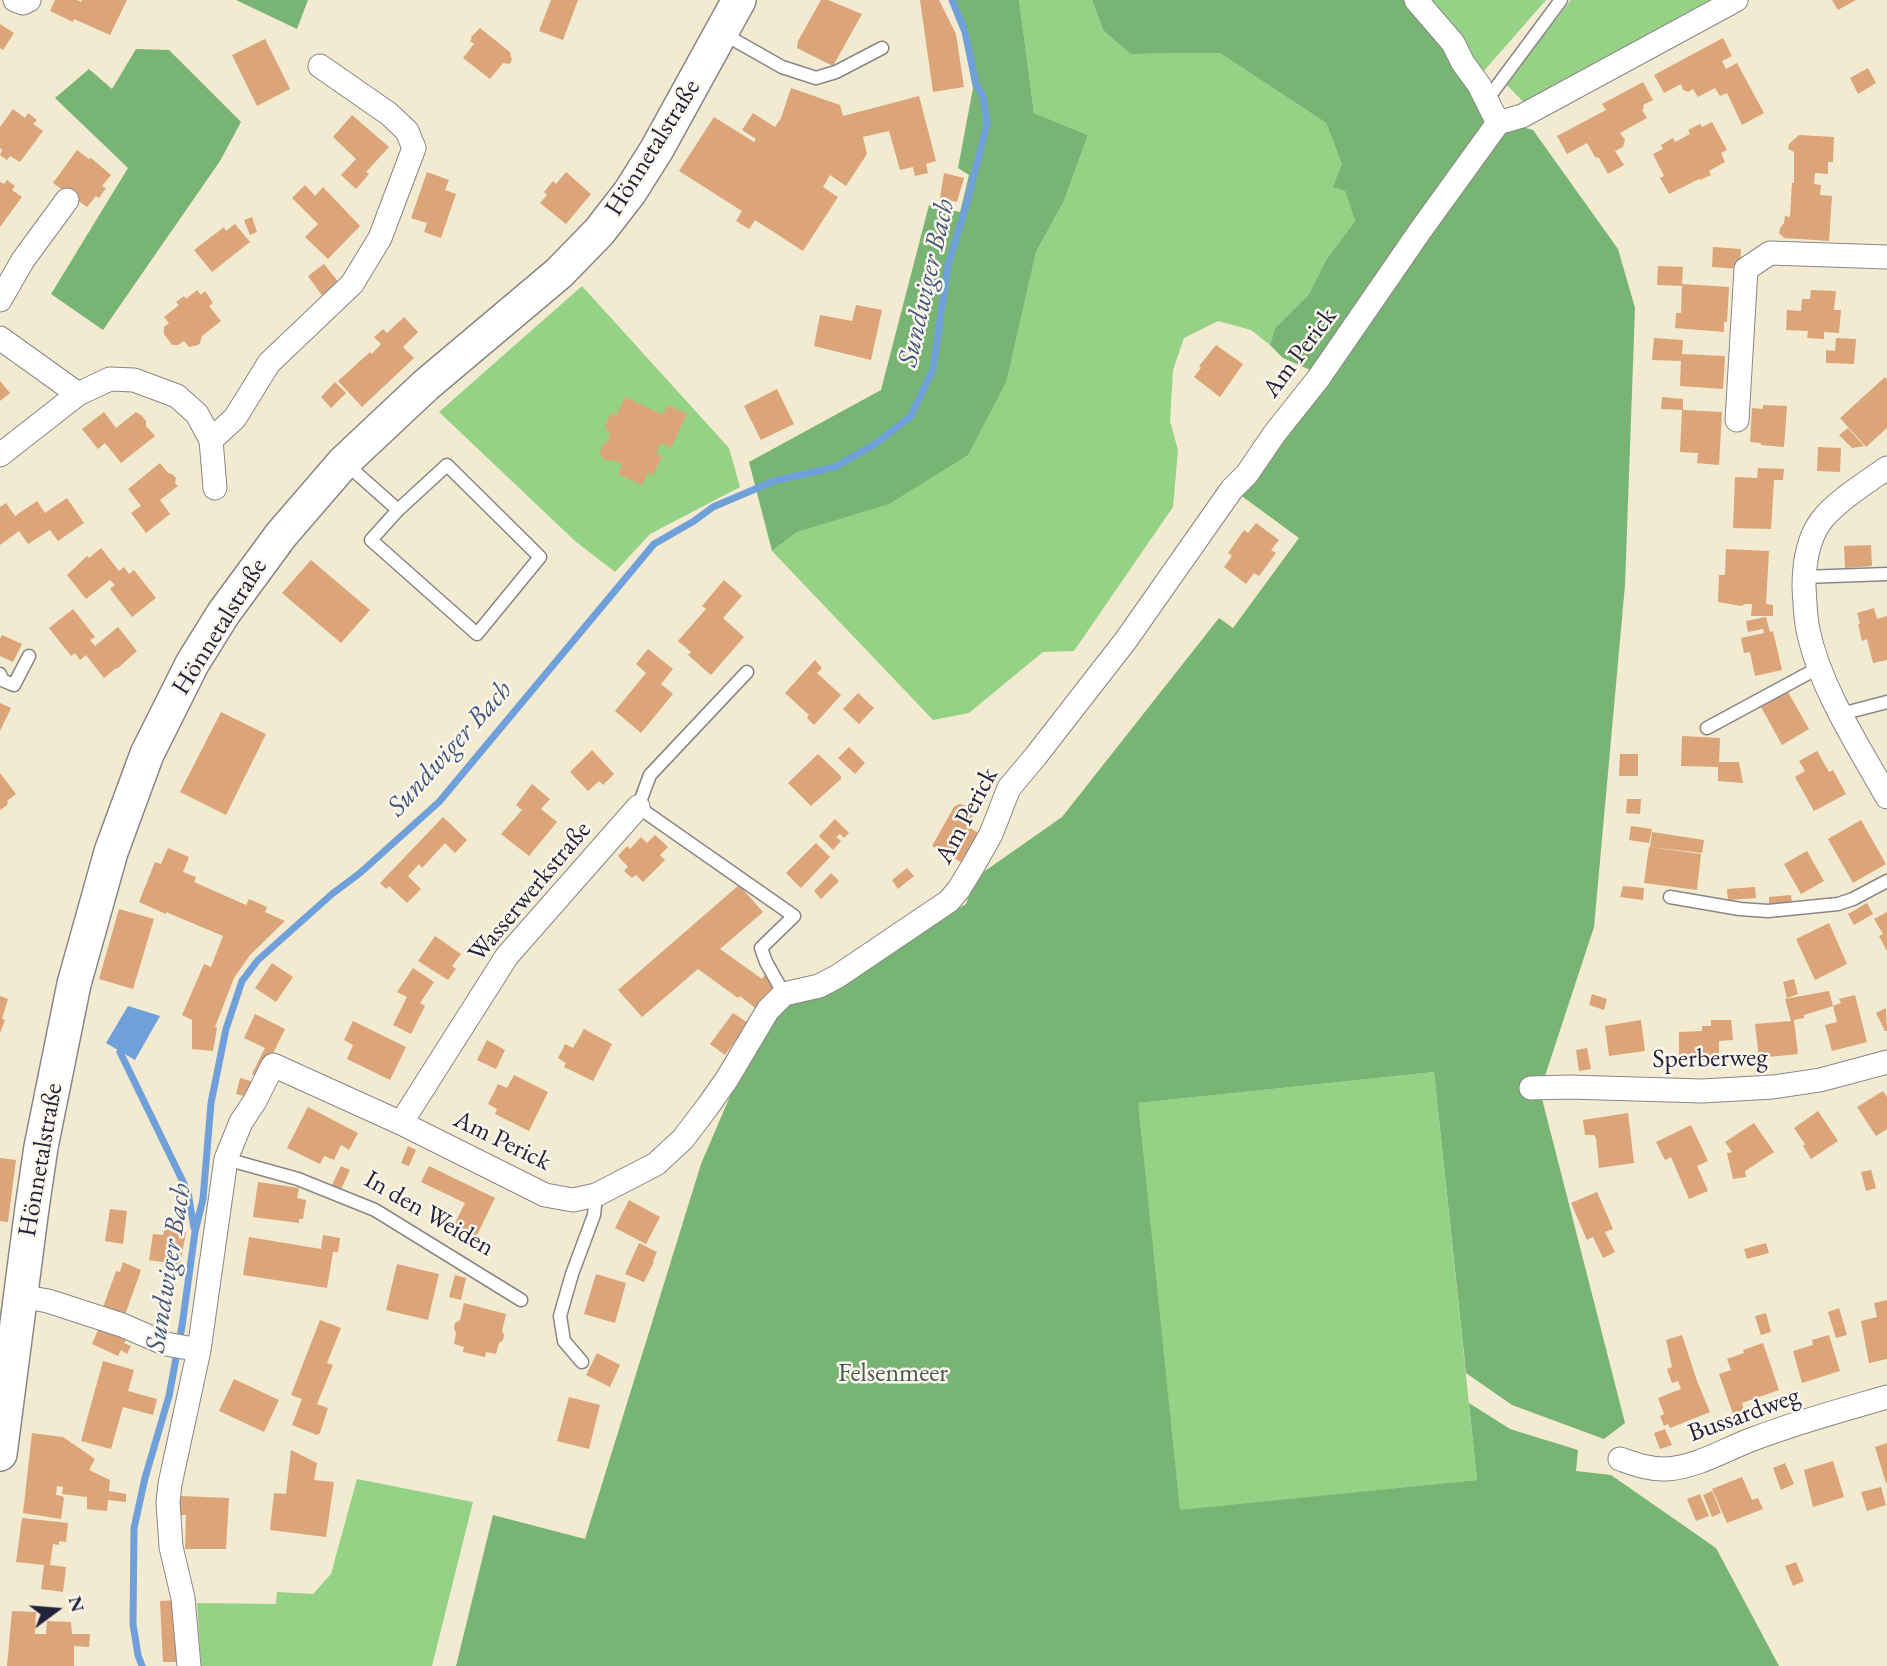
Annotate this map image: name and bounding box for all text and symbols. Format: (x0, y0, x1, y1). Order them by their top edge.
street label: Hönnetalstraße (599, 74, 707, 222)
water label: Sundwiger Bach (891, 196, 963, 370)
street label: Am Perick (1256, 302, 1344, 404)
street label: Hönnetalstraße (166, 553, 274, 701)
water label: Sundwiger Bach (380, 674, 520, 824)
street label: Am Perick (929, 763, 1005, 869)
street label: Wasserwerkstraße (462, 815, 598, 969)
street label: Sperberweg (1652, 1042, 1768, 1076)
street label: Hönnetalstraße (12, 1081, 70, 1239)
street label: Am Perick (448, 1104, 556, 1178)
street label: In den Weiden (359, 1164, 499, 1264)
water label: Sundwiger Bach (139, 1181, 199, 1355)
park label: Felsenmeer (838, 1358, 948, 1390)
street label: Bussardweg (1684, 1380, 1804, 1450)
north arrow (21, 1575, 91, 1645)
text: N (63, 1593, 91, 1615)

